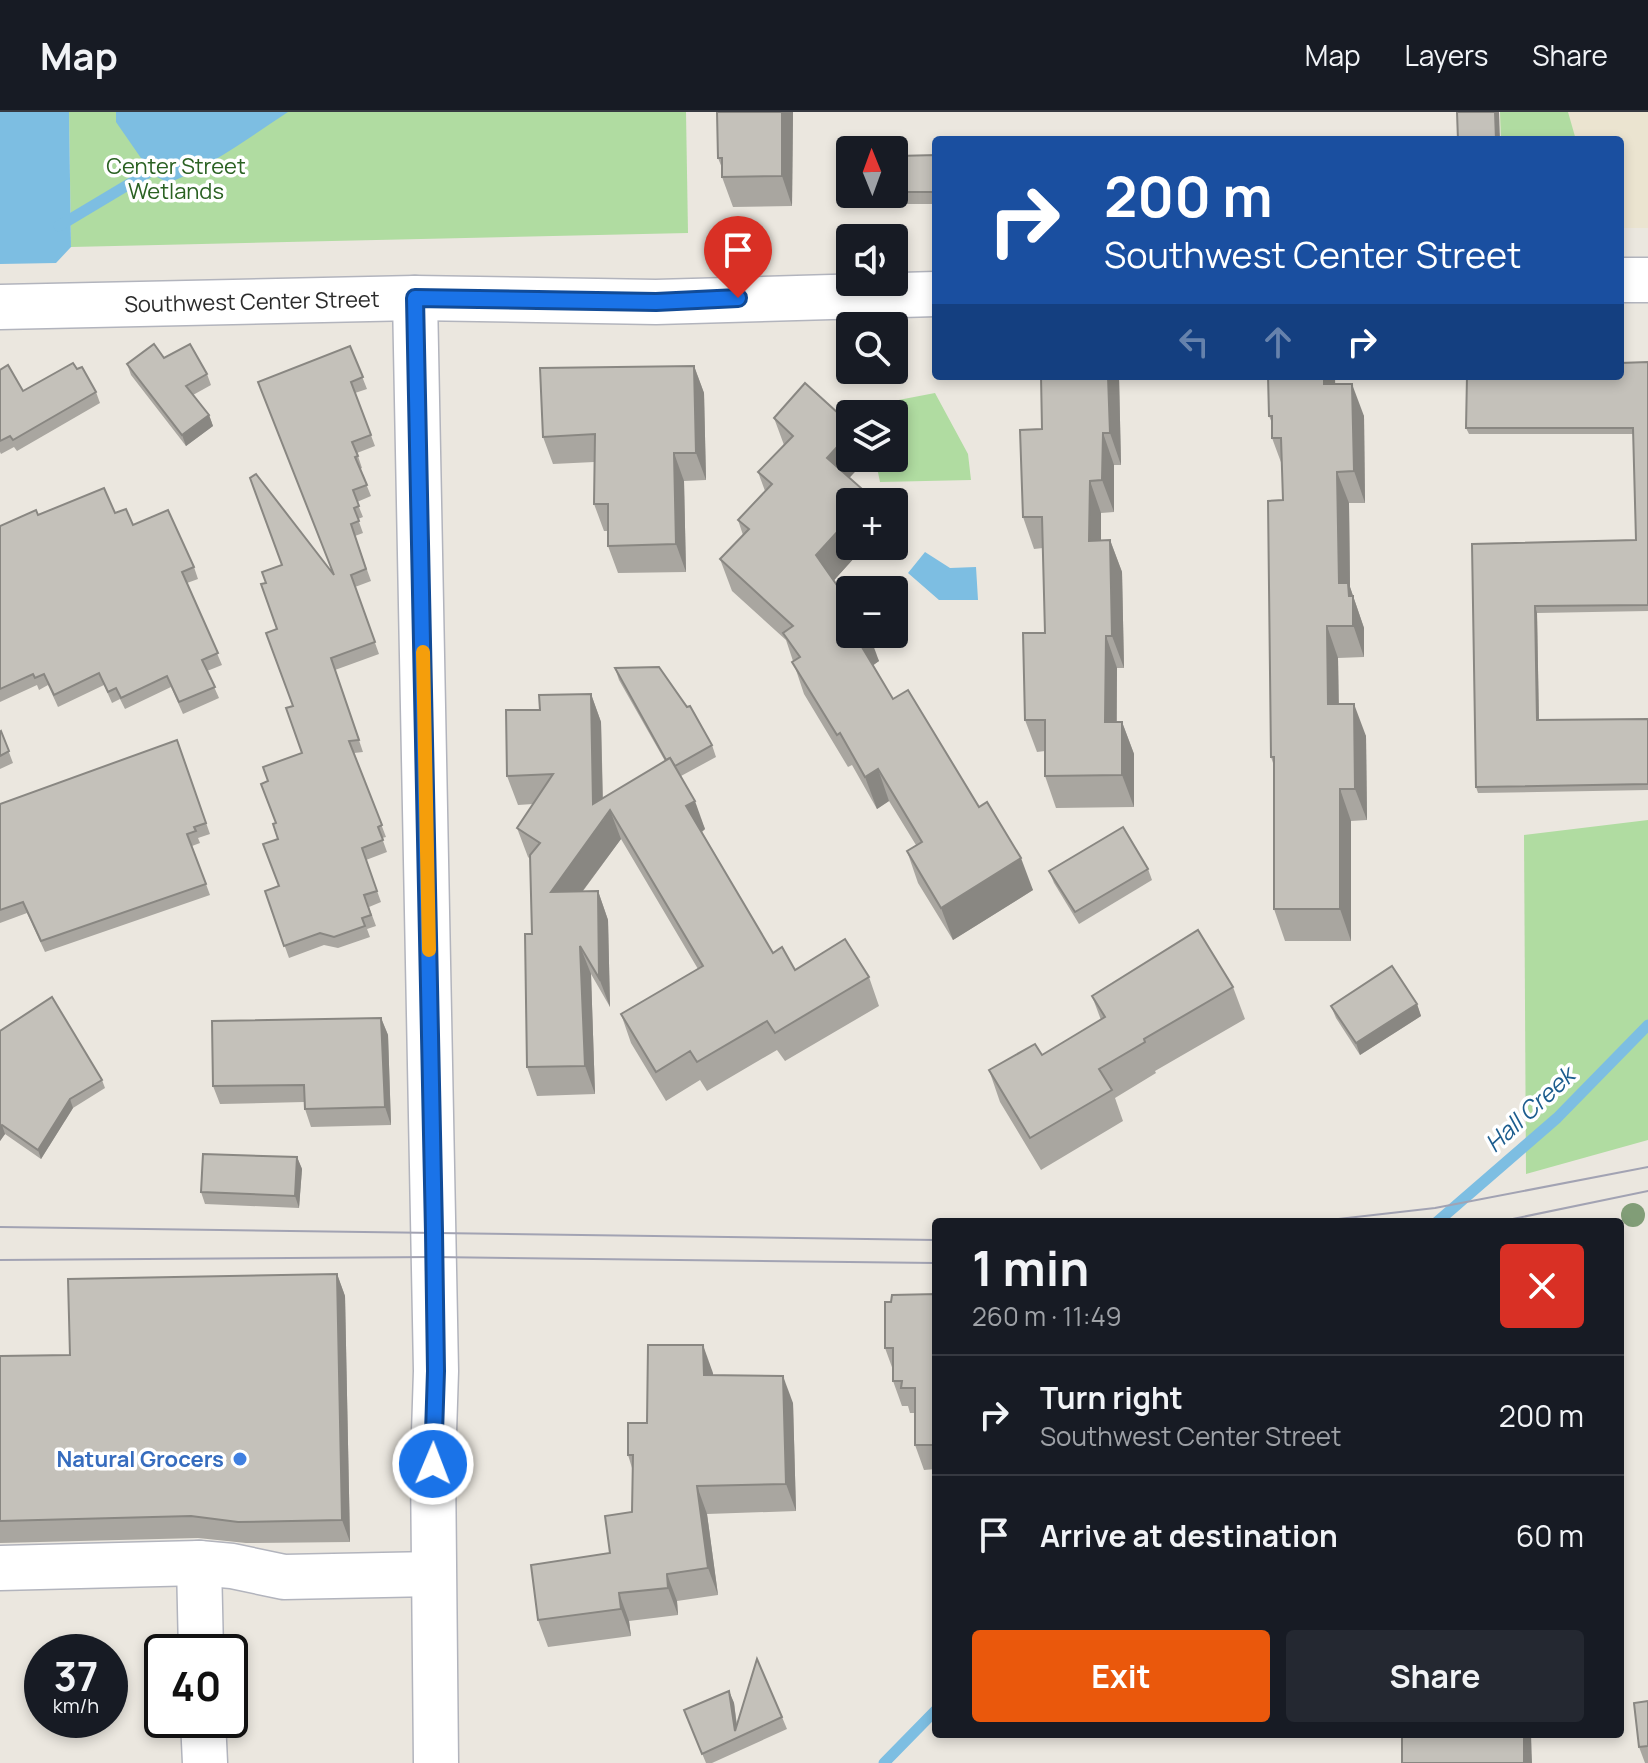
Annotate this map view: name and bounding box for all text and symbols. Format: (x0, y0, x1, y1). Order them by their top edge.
text: Map (40, 29, 118, 81)
text: Map (1305, 36, 1361, 74)
text: Layers (1405, 36, 1488, 74)
text: Share (1532, 36, 1608, 74)
north arrow (836, 136, 908, 208)
map controls (836, 136, 908, 648)
park label: Center Street Wetlands (106, 151, 246, 206)
text: 200 m (1104, 157, 1273, 234)
icon: right (972, 168, 1076, 272)
pin (704, 216, 772, 298)
button: sound (836, 224, 908, 296)
icon: arrive (716, 228, 760, 272)
text: Southwest Center Street (1104, 230, 1521, 279)
street label: Southwest Center Street (124, 284, 380, 319)
button: search (836, 312, 908, 384)
icon: left (1172, 320, 1216, 364)
icon: ahead (1256, 320, 1300, 364)
icon: right (1340, 320, 1384, 364)
button: layers (836, 400, 908, 472)
button: + (836, 488, 908, 560)
button: − (836, 576, 908, 648)
water label: Hall Creek (1477, 1057, 1583, 1159)
text: 1 min (972, 1235, 1089, 1300)
button: close (1500, 1244, 1584, 1328)
text: 260 m · 11:49 (972, 1298, 1122, 1334)
text: Turn right (1040, 1377, 1183, 1418)
icon: right (972, 1393, 1016, 1437)
text: 200 m (1499, 1395, 1584, 1436)
text: Southwest Center Street (1040, 1418, 1341, 1454)
position arrow (391, 1422, 475, 1506)
place label: Natural Grocers (56, 1444, 224, 1474)
marker: Natural Grocers (231, 1450, 249, 1468)
icon: arrive (972, 1513, 1016, 1557)
text: Arrive at destination (1040, 1515, 1338, 1556)
text: 60 m (1516, 1515, 1584, 1556)
button: Exit (972, 1630, 1270, 1722)
button: Share (1286, 1630, 1584, 1722)
speed limit sign: 40 (144, 1634, 248, 1738)
text: 37 (54, 1648, 98, 1703)
text: km/h (53, 1692, 99, 1719)

